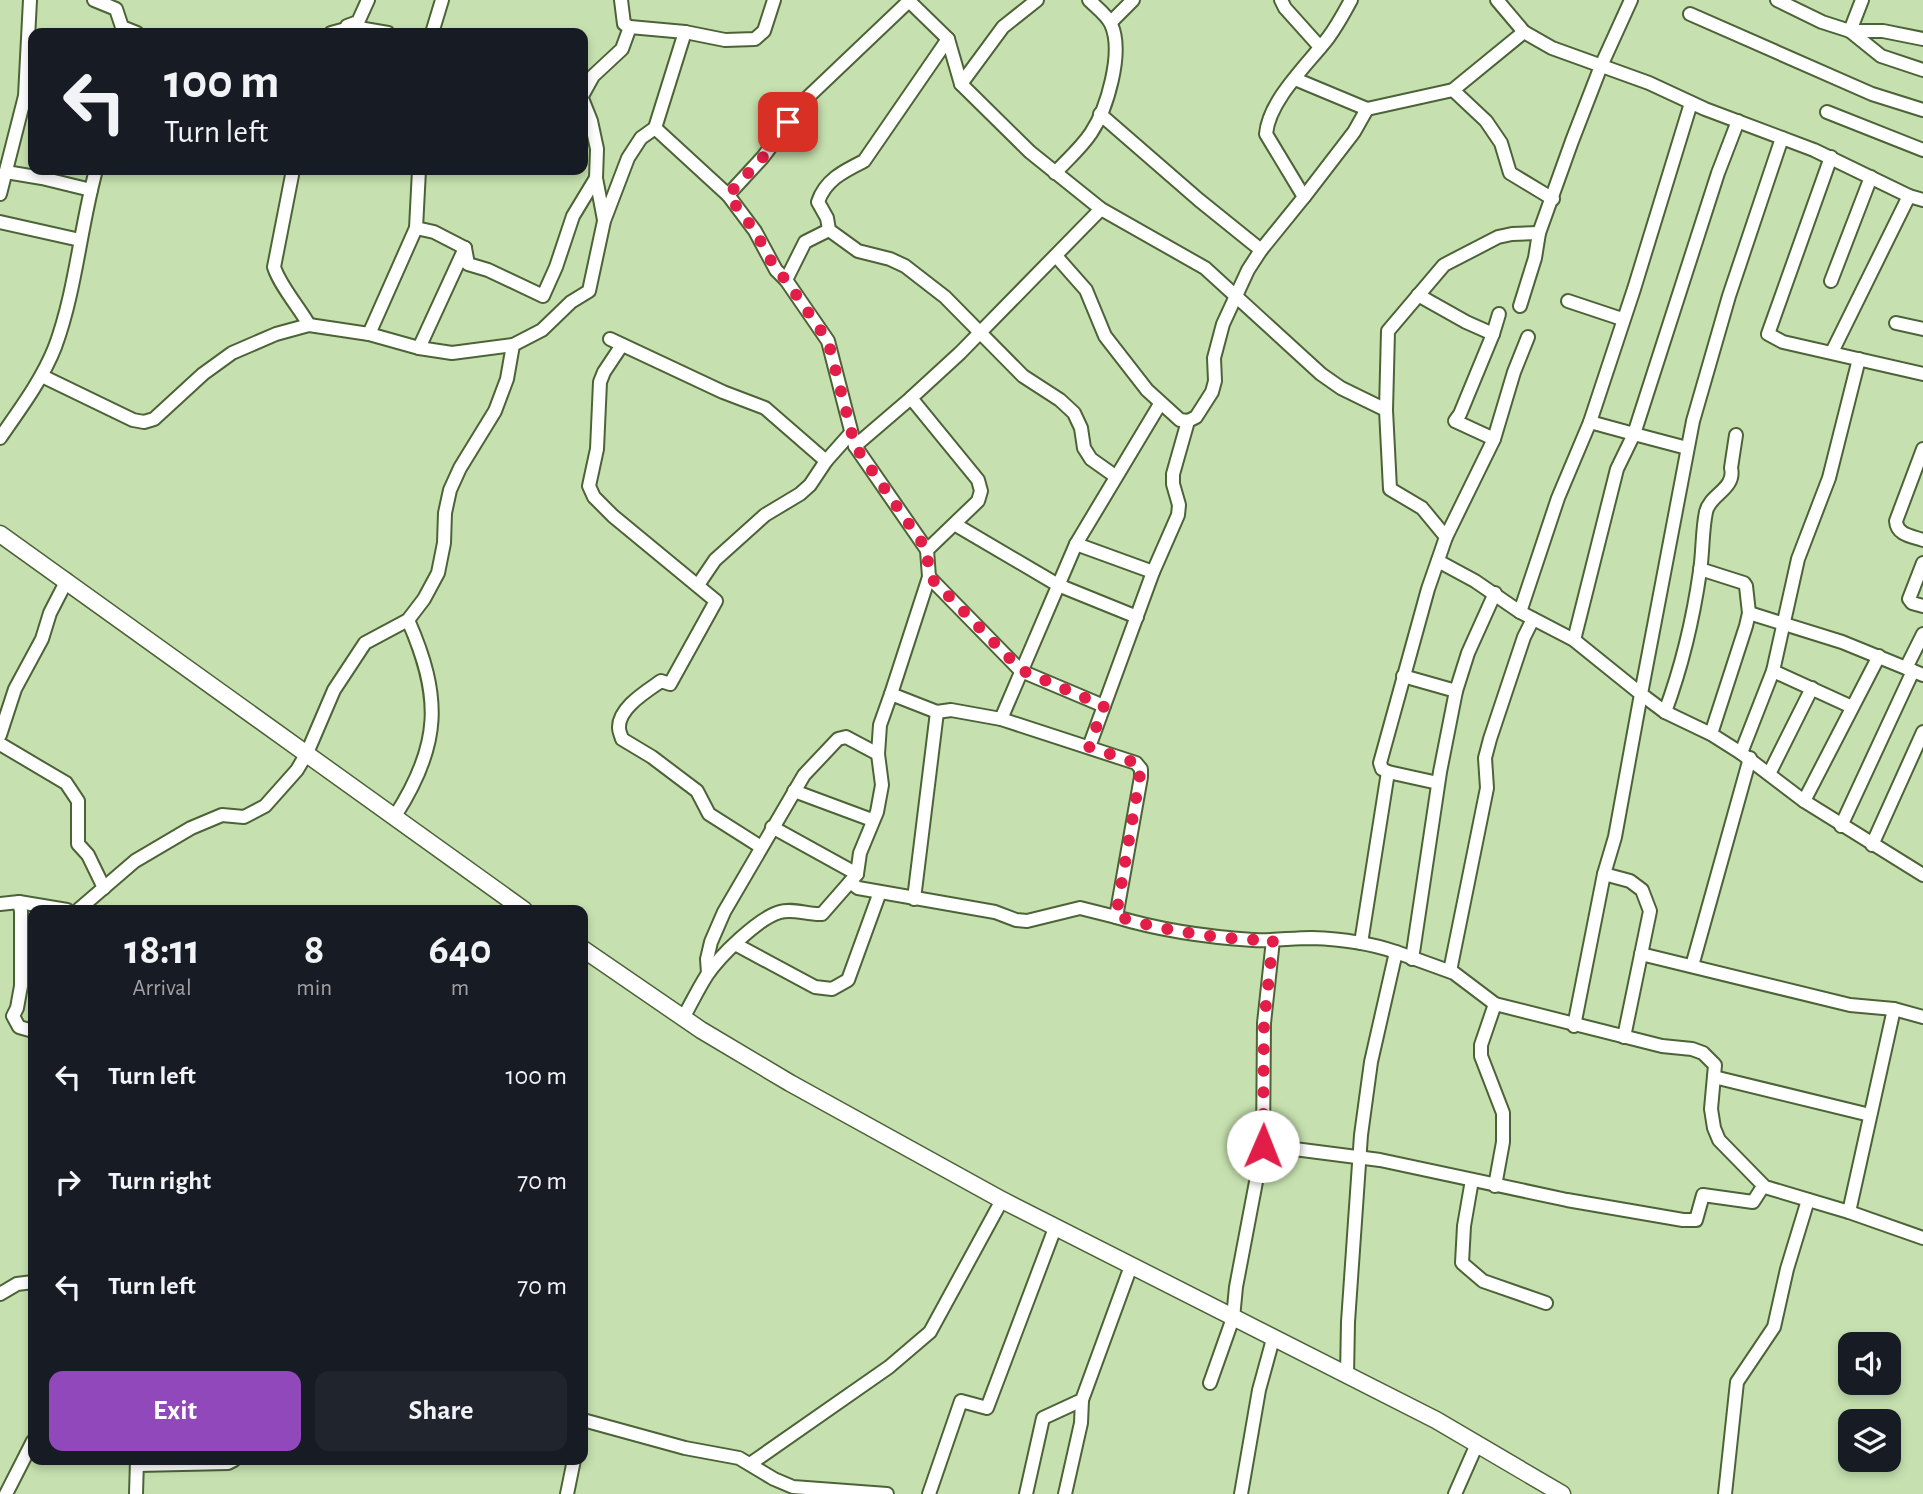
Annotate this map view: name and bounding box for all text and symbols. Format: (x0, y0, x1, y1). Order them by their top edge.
icon: left (49, 56, 140, 147)
text: 100 m (164, 58, 280, 107)
pin (758, 92, 818, 152)
icon: arrive (769, 103, 807, 141)
text: Turn left (164, 116, 268, 148)
text: 18:11 (124, 929, 200, 971)
text: 8 (304, 929, 325, 971)
text: 640 (428, 929, 492, 971)
text: Arrival (133, 977, 192, 1000)
text: min (296, 977, 332, 1000)
text: m (451, 977, 469, 1000)
icon: left (49, 1058, 87, 1096)
text: Turn left (108, 1063, 196, 1089)
text: 100 m (506, 1063, 567, 1089)
position arrow (1226, 1109, 1300, 1183)
icon: right (49, 1163, 87, 1201)
text: Turn right (108, 1168, 211, 1194)
text: 70 m (517, 1168, 567, 1194)
icon: left (49, 1268, 87, 1306)
text: Turn left (108, 1273, 196, 1299)
text: 70 m (517, 1273, 567, 1299)
map controls (1838, 1332, 1901, 1472)
button: sound (1838, 1332, 1901, 1395)
button: Exit (49, 1371, 301, 1451)
button: Share (315, 1371, 567, 1451)
button: layers (1838, 1409, 1901, 1472)

